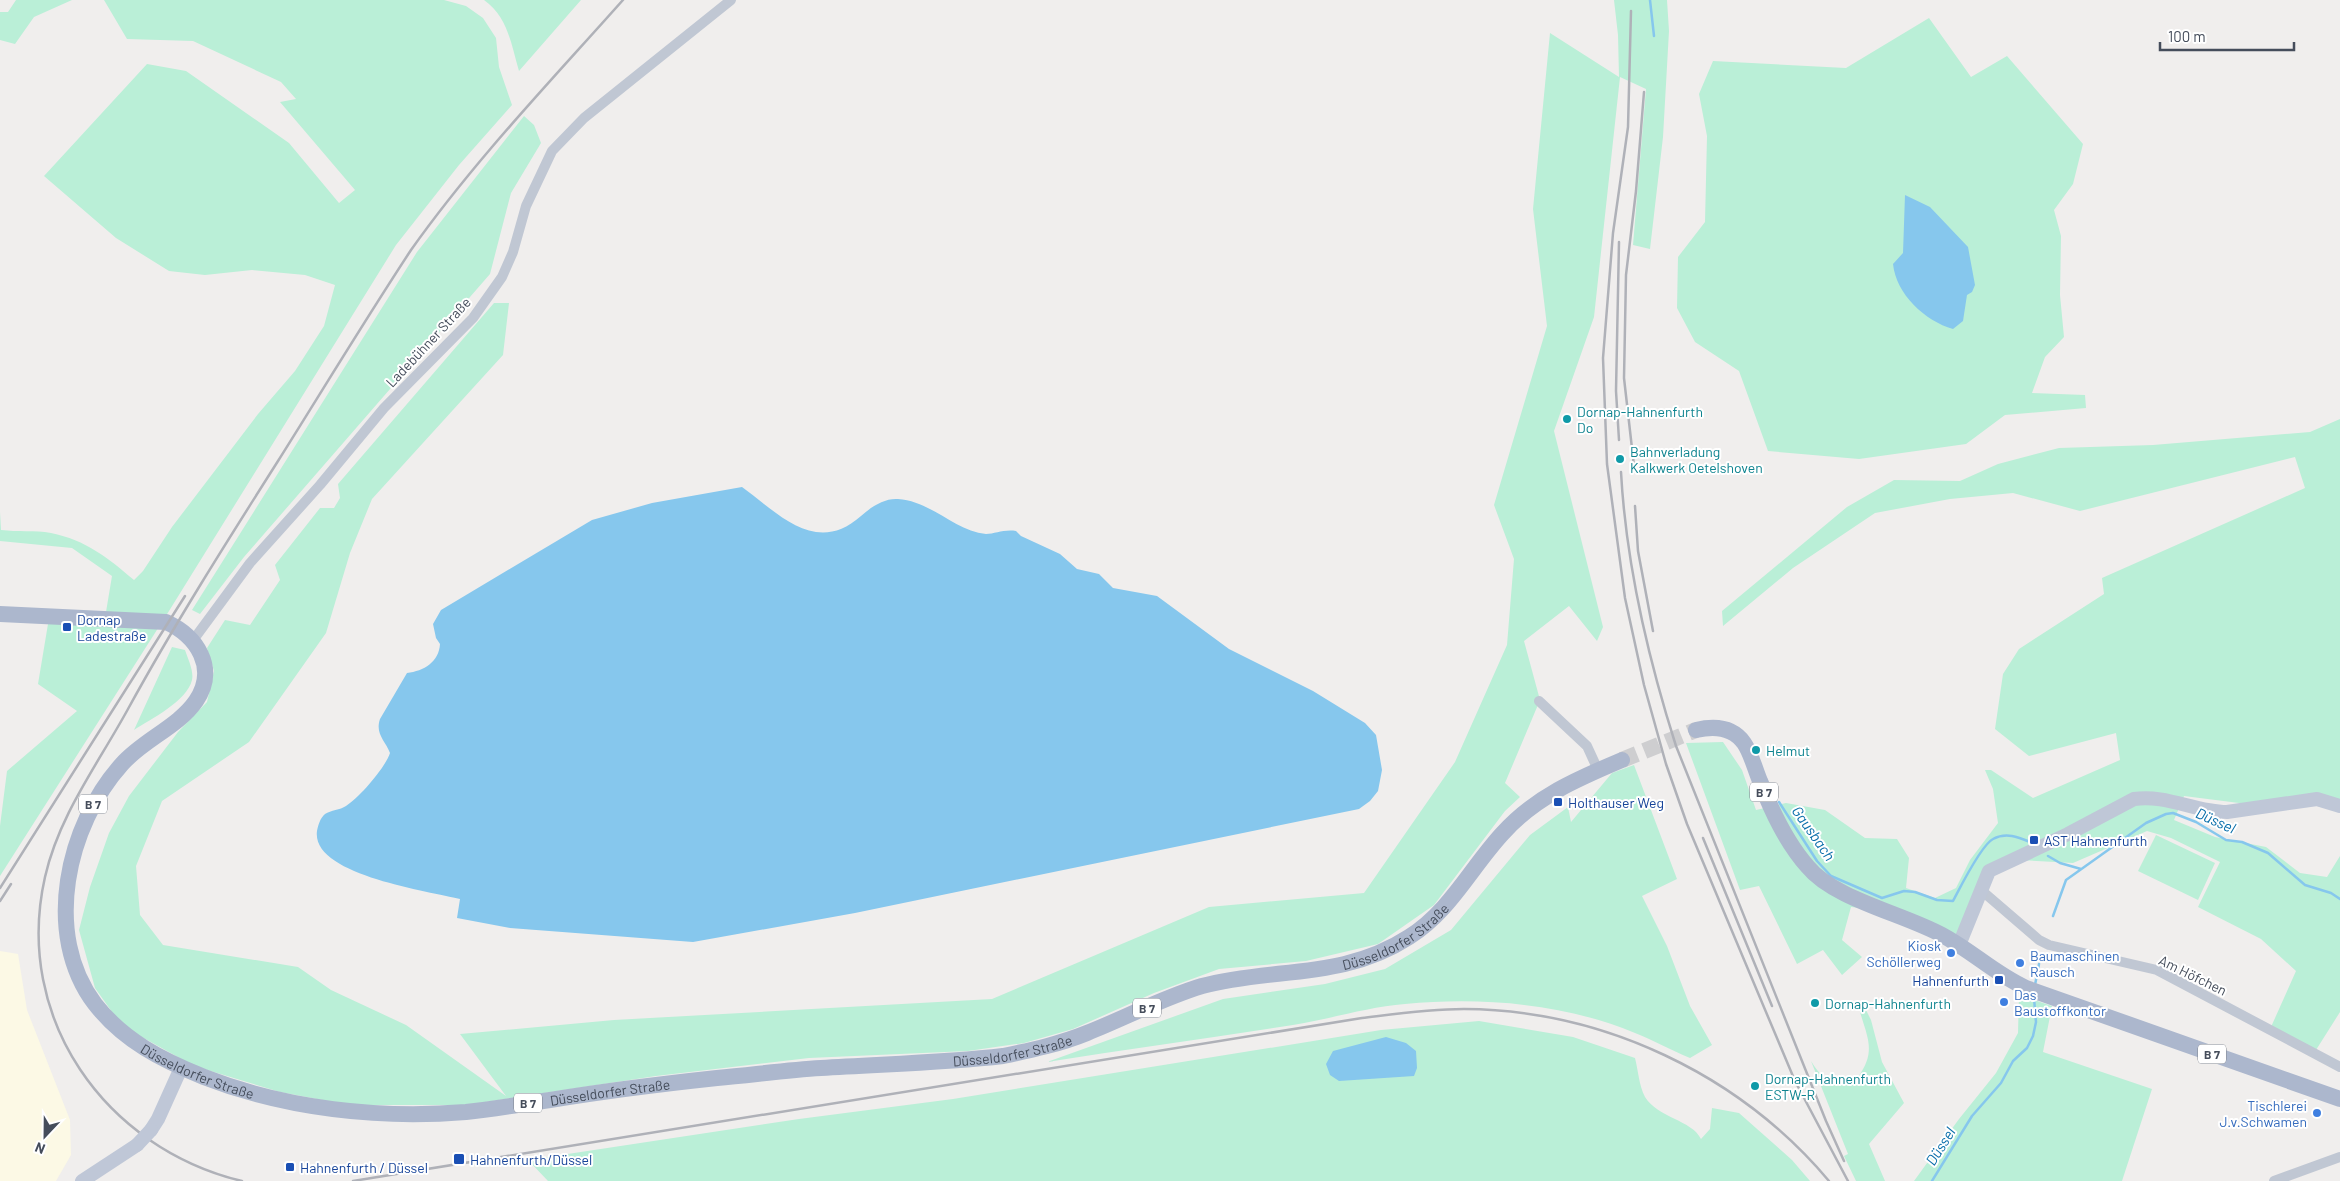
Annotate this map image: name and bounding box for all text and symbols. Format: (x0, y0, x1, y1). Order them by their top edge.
scale bar (2160, 20, 2294, 52)
text: 100 m (2168, 27, 2206, 45)
street label: Ladebühner Straße (382, 294, 474, 390)
place label: Dornap-Hahnenfurth Do (1577, 403, 1703, 436)
marker: Dornap-Hahnenfurth Do (1561, 413, 1573, 425)
place label: Bahnverladung Kalkwerk Oetelshoven (1630, 443, 1763, 476)
marker: Bahnverladung Kalkwerk Oetelshoven (1614, 453, 1626, 465)
place label: Dornap Ladestraße (77, 611, 146, 644)
marker: Dornap Ladestraße (61, 621, 73, 633)
place label: Helmut (1766, 742, 1810, 759)
marker: Helmut (1750, 744, 1762, 756)
road number: B 7 (1750, 782, 1778, 802)
road number: B 7 (79, 794, 107, 814)
place label: Holthauser Weg (1568, 794, 1664, 811)
marker: Holthauser Weg (1552, 796, 1564, 808)
water label: Gausbach (1789, 802, 1839, 864)
water label: Düssel (2193, 803, 2239, 837)
place label: AST Hahnenfurth (2044, 832, 2147, 849)
marker: AST Hahnenfurth (2028, 834, 2040, 846)
street label: Düsseldorfer Straße (1340, 899, 1452, 973)
place label: Kiosk Schöllerweg (1866, 937, 1941, 970)
marker: Kiosk Schöllerweg (1945, 947, 1957, 959)
place label: Baumaschinen Rausch (2030, 947, 2120, 980)
street label: Am Höfchen (2156, 951, 2230, 999)
marker: Baumaschinen Rausch (2014, 957, 2026, 969)
place label: Hahnenfurth (1912, 972, 1989, 989)
marker: Hahnenfurth (1993, 974, 2005, 986)
place label: Das Baustoffkontor (2014, 986, 2106, 1019)
place label: Dornap-Hahnenfurth (1825, 995, 1951, 1012)
marker: Das Baustoffkontor (1998, 996, 2010, 1008)
marker: Dornap-Hahnenfurth (1809, 997, 1821, 1009)
road number: B 7 (1133, 998, 1161, 1018)
street label: Düsseldorfer Straße (952, 1031, 1074, 1069)
street label: Düsseldorfer Straße (138, 1039, 256, 1102)
road number: B 7 (2198, 1044, 2226, 1064)
place label: Dornap-Hahnenfurth ESTW-R (1765, 1070, 1891, 1103)
street label: Düsseldorfer Straße (549, 1075, 671, 1108)
marker: Dornap-Hahnenfurth ESTW-R (1749, 1080, 1761, 1092)
road number: B 7 (514, 1094, 542, 1112)
place label: Tischlerei J.v.Schwamen (2219, 1097, 2307, 1130)
marker: Tischlerei J.v.Schwamen (2311, 1107, 2323, 1119)
north arrow (20, 1111, 70, 1161)
water label: Düssel (1921, 1123, 1959, 1168)
text: N (32, 1139, 47, 1158)
place label: Hahnenfurth/Düssel (470, 1151, 592, 1168)
marker: Hahnenfurth/Düssel (452, 1152, 466, 1166)
place label: Hahnenfurth / Düssel (300, 1159, 428, 1176)
marker: Hahnenfurth / Düssel (284, 1161, 296, 1173)

